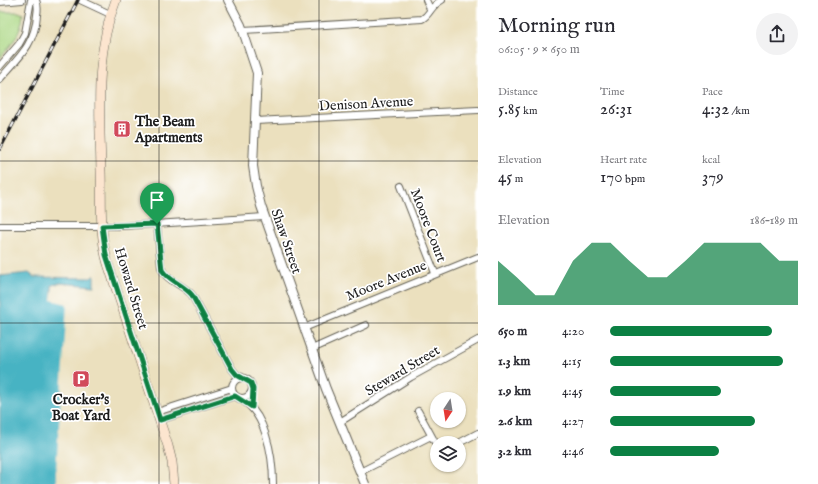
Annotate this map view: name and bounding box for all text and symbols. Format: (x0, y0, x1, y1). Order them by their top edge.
text: Morning run (498, 12, 616, 40)
button: share (756, 13, 798, 55)
text: 06:05 · 9 × 650 m (498, 41, 580, 58)
text: Distance (498, 85, 538, 99)
text: Time (600, 85, 624, 99)
text: Pace (702, 85, 723, 99)
street label: Denison Avenue (318, 93, 414, 115)
text: 5.85 (498, 99, 521, 120)
text: 26:31 (600, 99, 632, 120)
text: 4:32 (702, 99, 729, 120)
text: km (521, 104, 537, 118)
text: /km (729, 104, 750, 118)
place label: The Beam Apartments (134, 113, 202, 147)
building icon: The Beam Apartments (112, 119, 132, 139)
text: Elevation (498, 153, 542, 167)
text: Heart rate (600, 153, 647, 167)
text: kcal (702, 153, 720, 167)
text: 45 (498, 167, 512, 188)
text: 170 (600, 167, 623, 188)
text: 379 (702, 167, 724, 188)
text: m (512, 172, 523, 186)
text: bpm (623, 172, 645, 186)
pin (140, 183, 174, 224)
street label: Moore Court (406, 186, 450, 265)
icon: arrive (146, 189, 168, 211)
street label: Shaw Street (267, 206, 306, 276)
text: Elevation (498, 212, 550, 229)
text: 186–189 m (750, 212, 798, 229)
street label: Howard Street (110, 245, 152, 332)
street label: Moore Avenue (343, 256, 430, 305)
text: 650 m (498, 323, 527, 340)
text: 4:20 (562, 323, 584, 340)
street label: Steward Street (362, 341, 443, 400)
text: 1.3 km (498, 353, 530, 370)
text: 4:15 (562, 353, 581, 370)
parking icon: Crocker's Boat Yard (71, 369, 91, 389)
text: 1.9 km (498, 383, 531, 400)
text: 4:45 (562, 383, 583, 400)
place label: Crocker's Boat Yard (52, 391, 111, 425)
north arrow (430, 392, 466, 428)
map controls (430, 392, 466, 472)
text: 2.6 km (498, 413, 532, 430)
text: 4:27 (562, 413, 584, 430)
button: layers (430, 436, 466, 472)
text: 3.2 km (498, 443, 532, 460)
text: 4:46 (562, 443, 584, 460)

